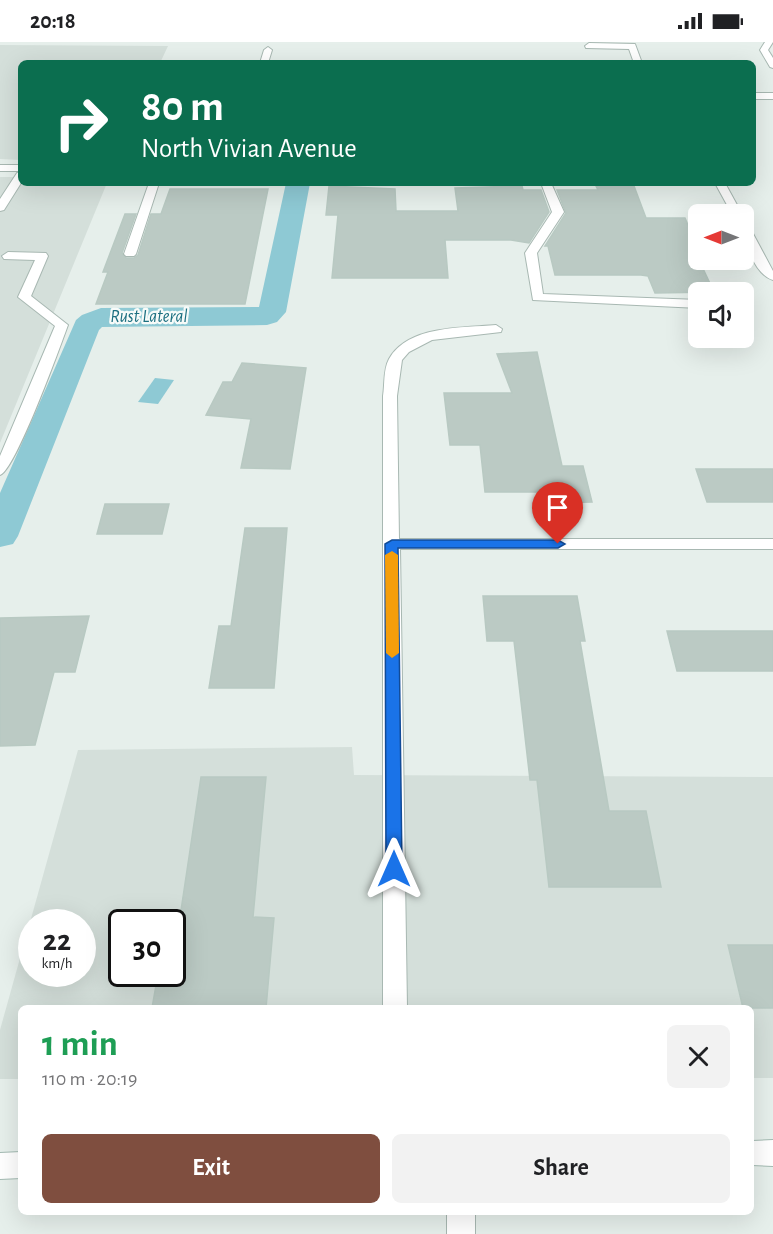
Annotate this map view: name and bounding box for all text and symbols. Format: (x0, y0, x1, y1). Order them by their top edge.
text: 20:18 (30, 10, 76, 32)
icon: right (42, 84, 120, 162)
text: 80 m (141, 86, 224, 128)
text: North Vivian Avenue (141, 135, 357, 162)
north arrow (688, 204, 754, 270)
map controls (688, 204, 754, 348)
button: sound (688, 282, 754, 348)
water label: Rust Lateral (110, 308, 188, 326)
pin (532, 482, 583, 544)
icon: arrive (541, 491, 574, 524)
position arrow (362, 837, 426, 901)
speed limit sign: 30 (108, 909, 186, 987)
text: 22 (43, 926, 71, 956)
text: km/h (42, 956, 72, 971)
button: close (667, 1025, 730, 1088)
text: 1 min (42, 1026, 118, 1062)
text: 110 m · 20:19 (42, 1069, 137, 1089)
button: Exit (42, 1134, 380, 1203)
button: Share (392, 1134, 730, 1203)

